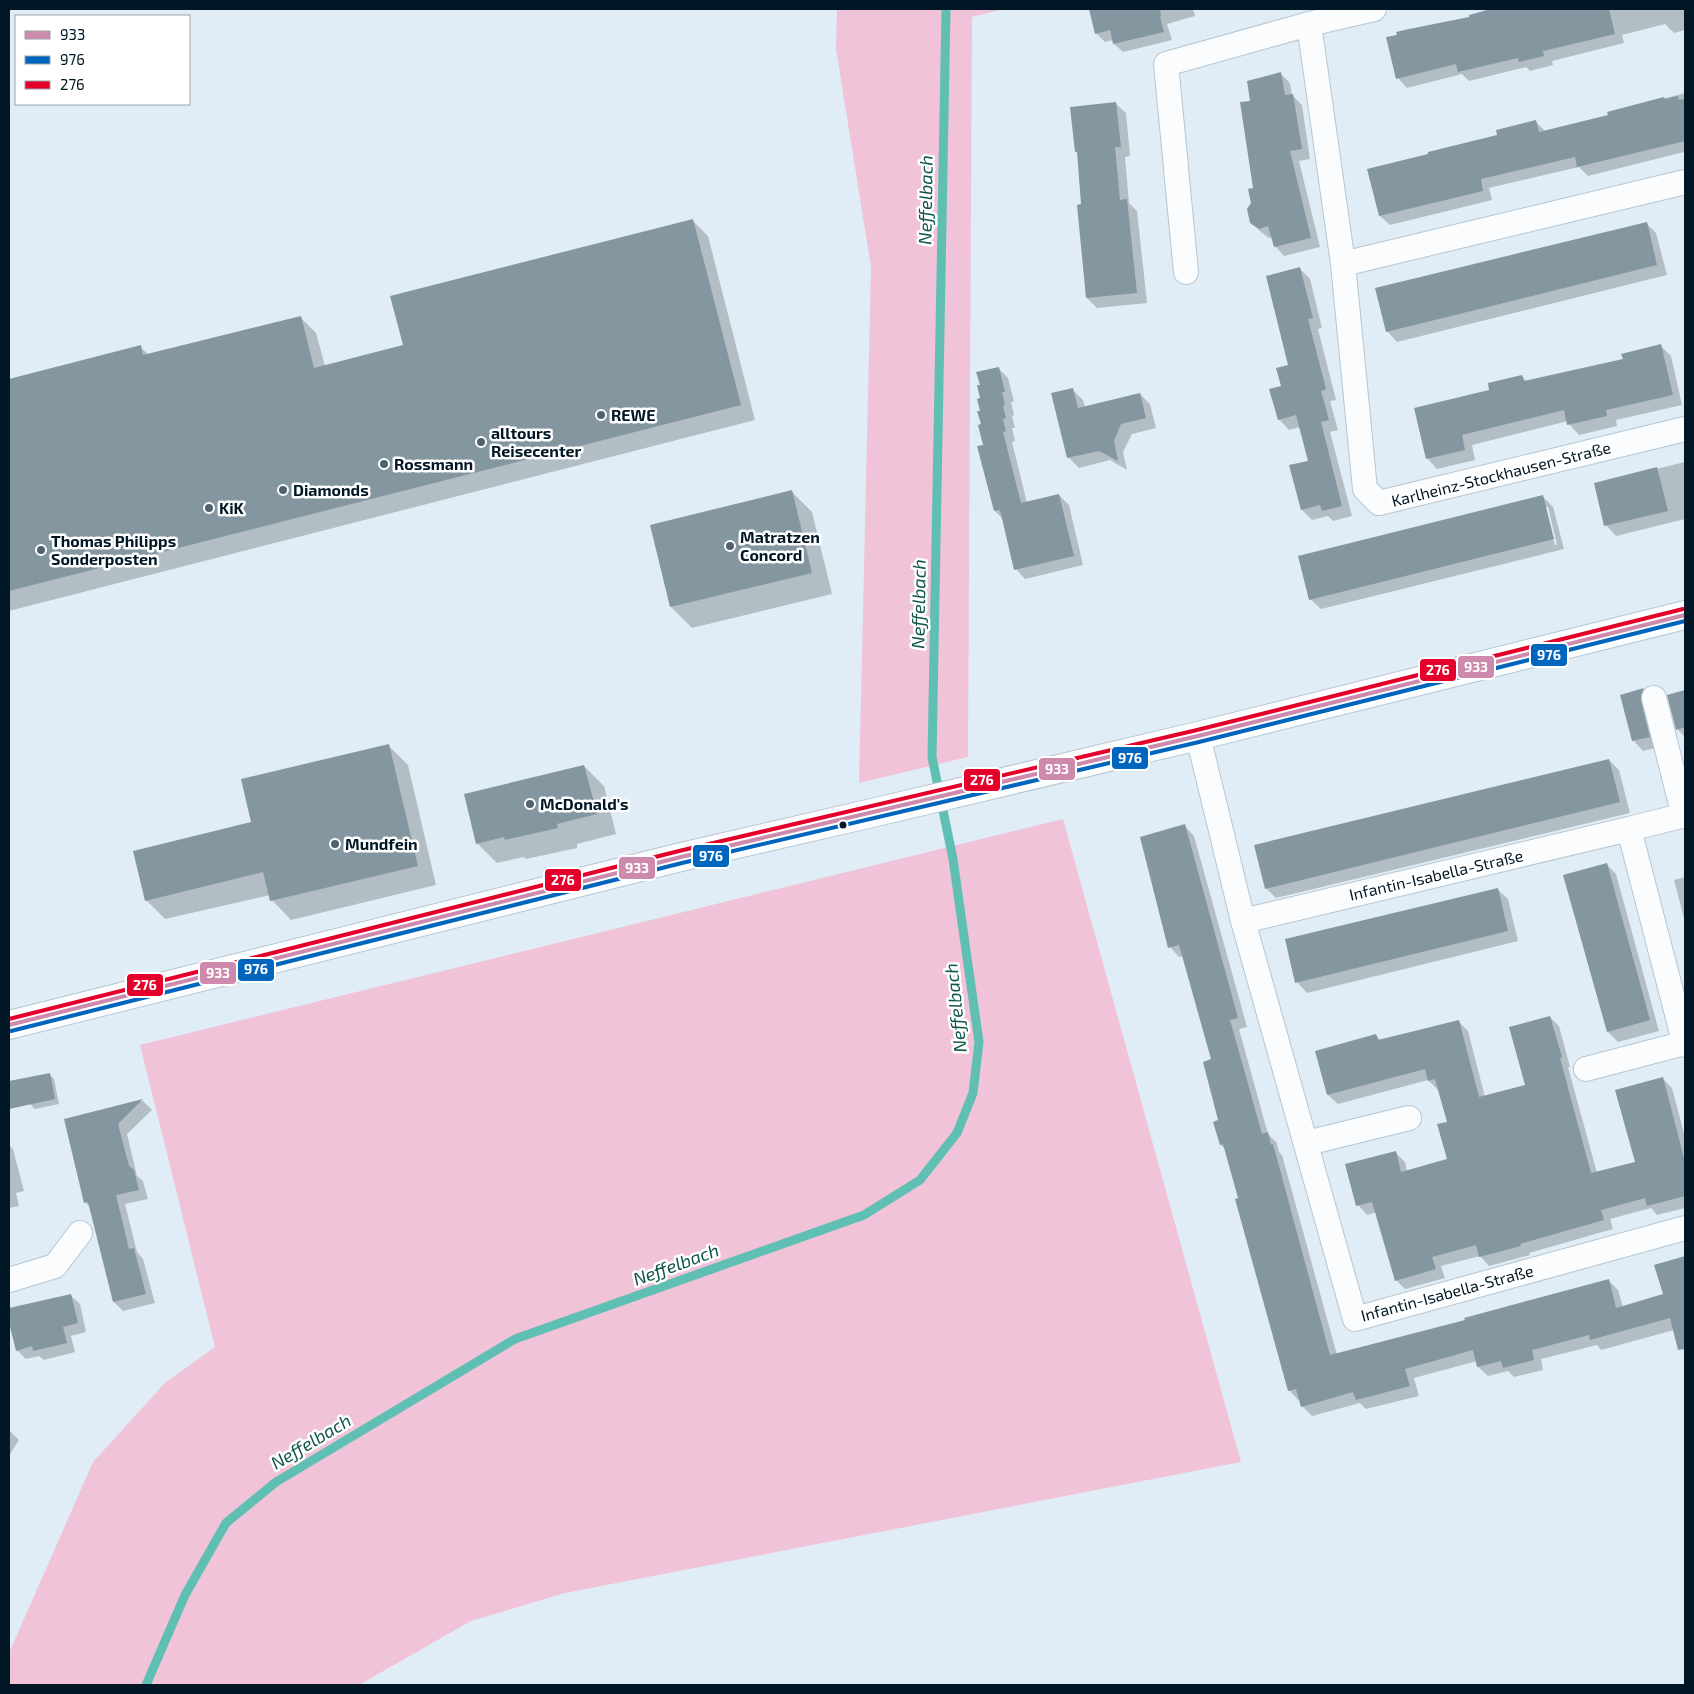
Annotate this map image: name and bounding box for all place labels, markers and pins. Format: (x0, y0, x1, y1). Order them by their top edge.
place label: REWE (611, 405, 655, 424)
marker: REWE (595, 409, 607, 421)
place label: alltours Reisecenter (491, 423, 581, 460)
marker: alltours Reisecenter (475, 436, 487, 448)
place label: Rossmann (394, 454, 473, 473)
marker: Rossmann (378, 458, 390, 470)
place label: Diamonds (293, 480, 369, 499)
marker: Diamonds (277, 484, 289, 496)
place label: KiK (219, 498, 245, 517)
marker: KiK (203, 502, 215, 514)
place label: Matratzen Concord (740, 527, 820, 564)
place label: Thomas Philipps Sonderposten (51, 531, 176, 568)
marker: Matratzen Concord (724, 540, 736, 552)
marker: Thomas Philipps Sonderposten (35, 544, 47, 556)
place label: McDonald's (540, 794, 629, 813)
marker: McDonald's (524, 798, 536, 810)
unlabelled marker (838, 820, 848, 830)
place label: Mundfein (345, 834, 418, 853)
marker: Mundfein (329, 838, 341, 850)

